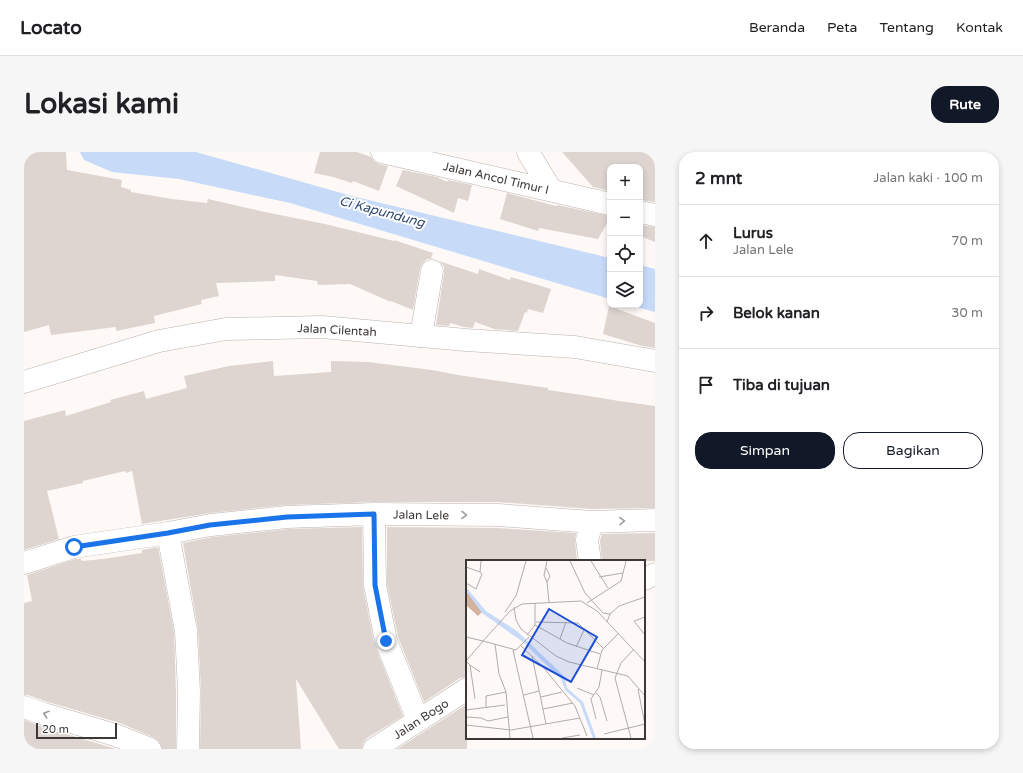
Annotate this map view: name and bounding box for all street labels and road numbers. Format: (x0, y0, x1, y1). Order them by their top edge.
street label: Jalan Ancol Timur I (442, 159, 550, 197)
street label: Jalan Cilentah (297, 321, 377, 339)
street label: Jalan Lele (393, 508, 449, 522)
street label: Jalan Bogo (391, 696, 451, 742)

